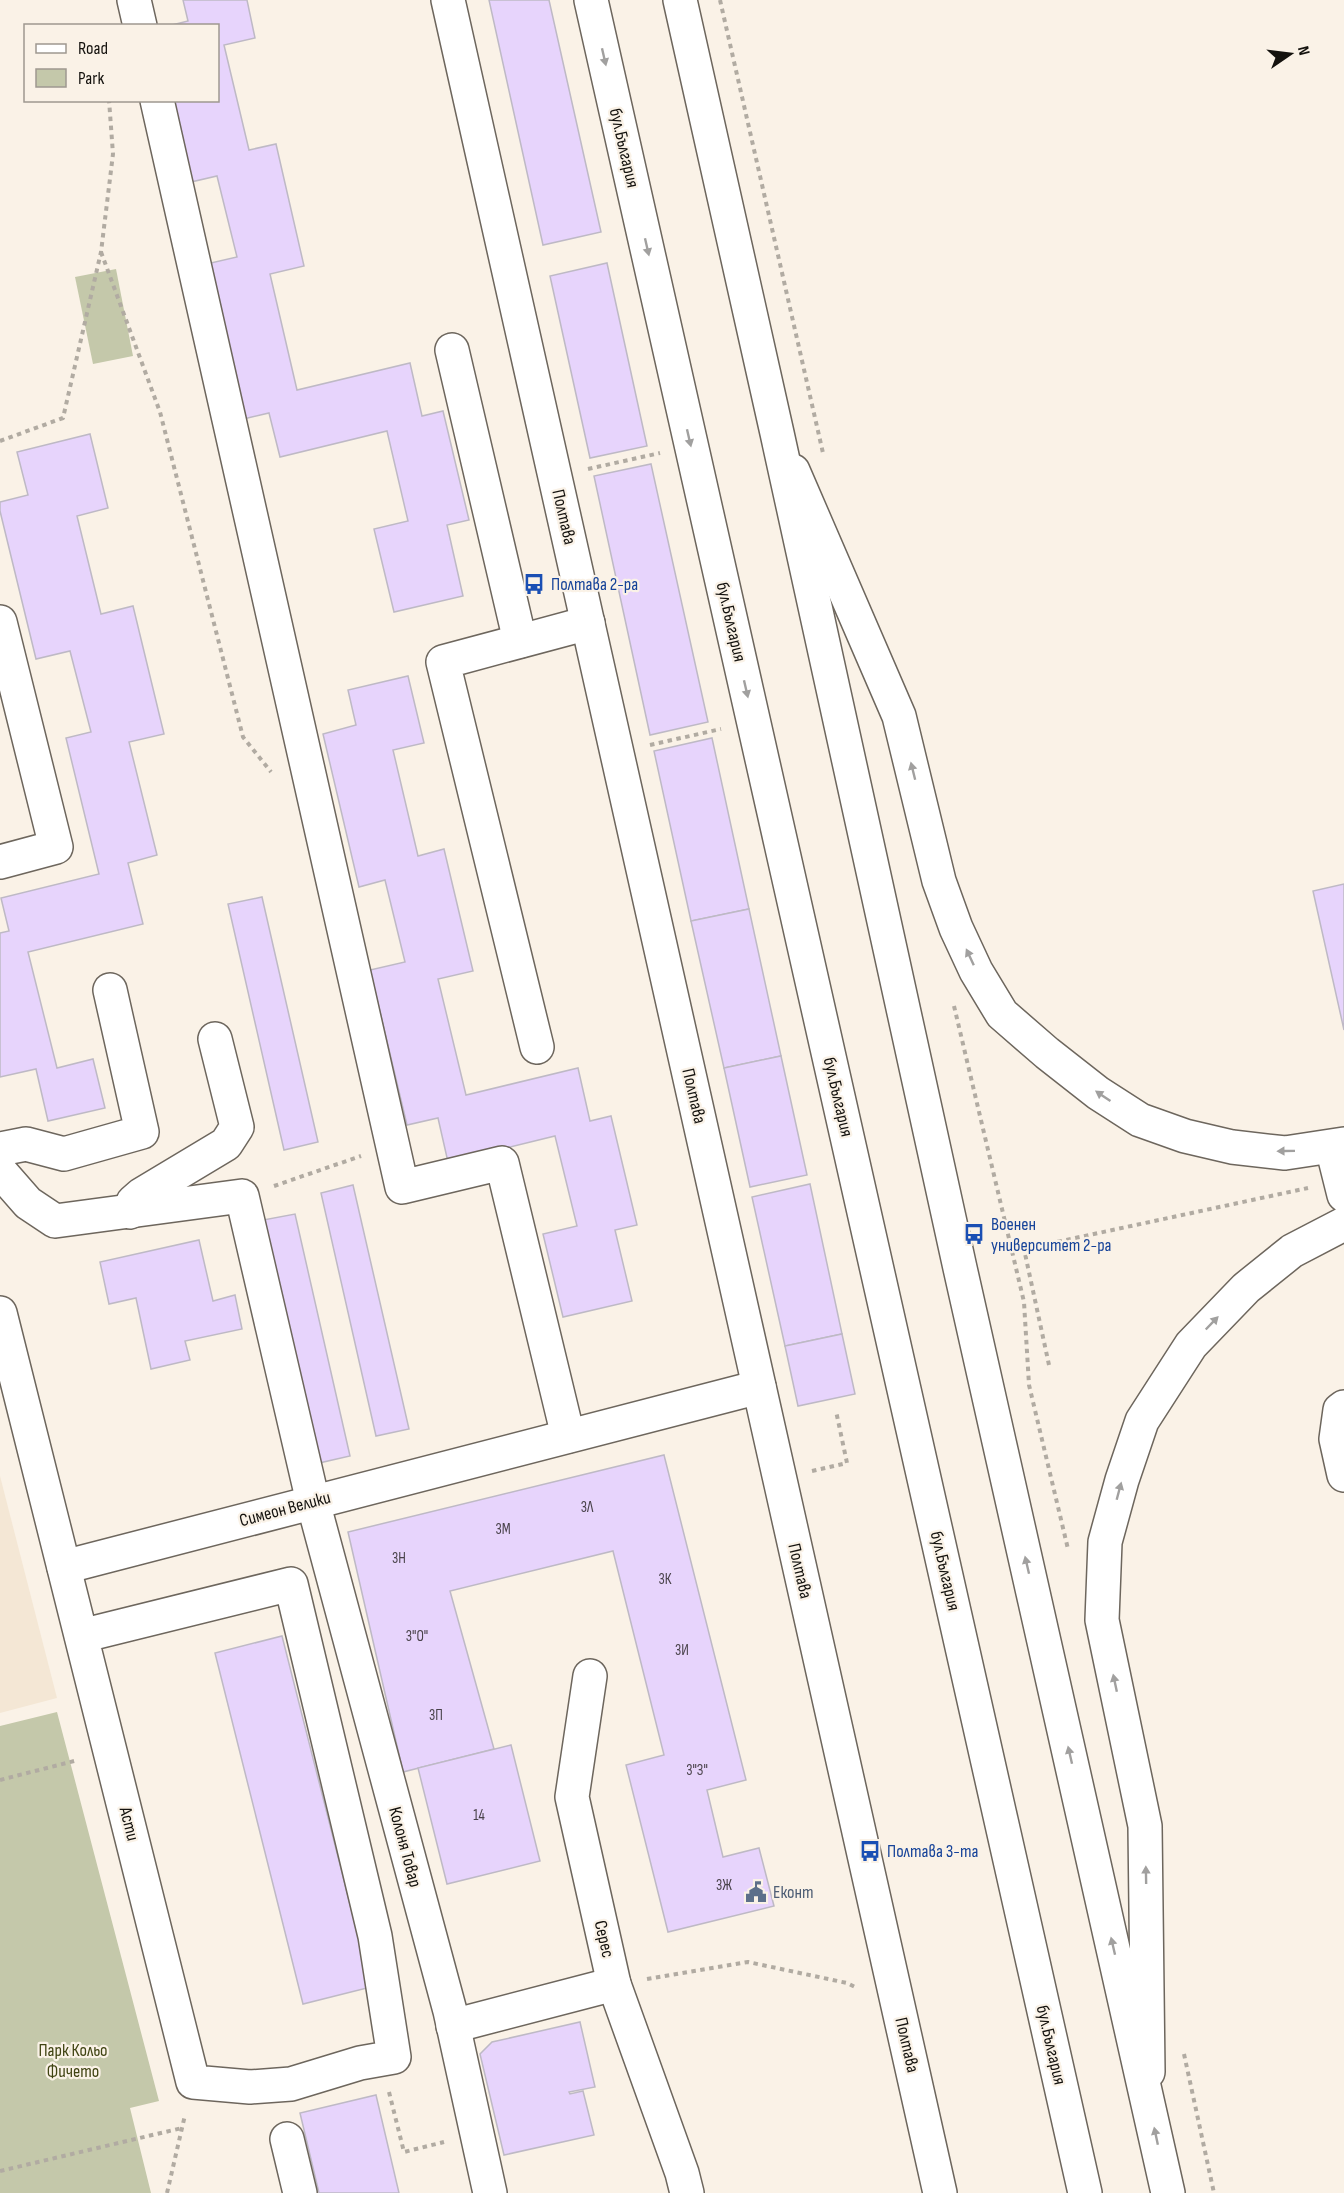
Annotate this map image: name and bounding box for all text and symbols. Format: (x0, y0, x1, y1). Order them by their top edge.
legend (24, 24, 219, 102)
north arrow (1260, 24, 1320, 84)
text: Road (78, 38, 108, 59)
text: N (1293, 44, 1313, 57)
one-way arrow (600, 48, 609, 67)
text: Park (78, 68, 104, 89)
street label: бул.България (605, 106, 643, 190)
one-way arrow (642, 238, 652, 257)
one-way arrow (685, 428, 695, 447)
street label: Полтава (547, 487, 581, 547)
bus stop icon: Полтава 2-ра (522, 572, 546, 596)
place label: Полтава 2-ра (551, 574, 638, 595)
street label: бул.България (712, 580, 750, 664)
one-way arrow (742, 680, 751, 699)
one-way arrow (907, 762, 917, 781)
one-way arrow (965, 949, 974, 966)
street label: бул.България (819, 1055, 857, 1139)
street label: Полтава (677, 1066, 711, 1126)
one-way arrow (1095, 1090, 1111, 1102)
one-way arrow (1277, 1147, 1296, 1156)
place label: Военен университет 2-ра (991, 1214, 1112, 1256)
bus stop icon: Военен университет 2-ра (962, 1222, 986, 1246)
one-way arrow (1205, 1316, 1219, 1330)
one-way arrow (1114, 1482, 1124, 1500)
street label: Симеон Велики (237, 1487, 333, 1531)
house number: 3Л (581, 1498, 594, 1517)
house number: 3М (495, 1520, 511, 1539)
street label: бул.България (926, 1529, 964, 1613)
street label: Полтава (783, 1541, 817, 1601)
house number: 3Н (392, 1549, 406, 1568)
one-way arrow (1022, 1555, 1031, 1574)
house number: 3К (658, 1570, 672, 1589)
house number: 3"О" (406, 1627, 428, 1646)
house number: 3И (675, 1641, 689, 1660)
one-way arrow (1110, 1673, 1119, 1692)
house number: 3П (429, 1706, 443, 1725)
one-way arrow (1065, 1746, 1074, 1765)
house number: 3"З" (686, 1761, 708, 1780)
street label: Асти (114, 1804, 143, 1843)
street label: Колоня Товар (384, 1805, 426, 1889)
house number: 14 (473, 1806, 485, 1825)
bus stop icon: Полтава 3-та (858, 1839, 882, 1863)
place label: Полтава 3-та (887, 1841, 978, 1862)
one-way arrow (1141, 1865, 1151, 1884)
house number: 3Ж (716, 1876, 732, 1895)
public building icon: Еконт (744, 1880, 768, 1904)
place label: Еконт (773, 1882, 814, 1903)
street label: Серес (590, 1918, 618, 1960)
one-way arrow (1108, 1936, 1117, 1955)
street label: бул.България (1032, 2003, 1070, 2087)
street label: Полтава (890, 2015, 924, 2075)
park label: Парк Кольо Фичето (38, 2040, 108, 2082)
one-way arrow (1151, 2126, 1160, 2145)

